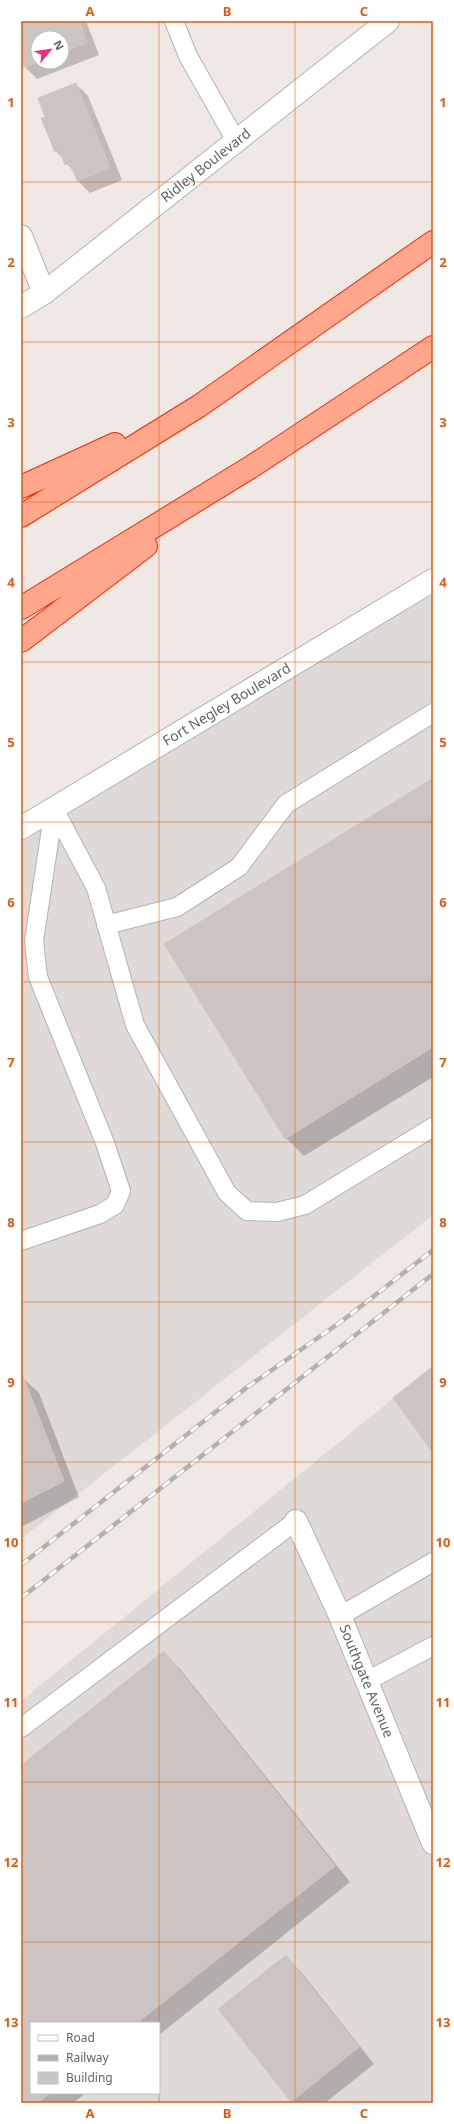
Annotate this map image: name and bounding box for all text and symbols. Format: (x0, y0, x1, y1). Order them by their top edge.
text: A (86, 2, 95, 20)
text: B (223, 2, 231, 20)
text: C (360, 2, 368, 20)
north arrow (30, 30, 70, 70)
text: N (50, 37, 68, 52)
text: 1 (7, 93, 15, 111)
text: 1 (439, 93, 447, 111)
street label: Ridley Boulevard (156, 123, 254, 206)
text: 2 (7, 253, 15, 271)
text: 2 (439, 253, 447, 271)
text: 3 (7, 413, 15, 431)
text: 3 (439, 413, 447, 431)
text: 4 (7, 573, 15, 591)
text: 4 (439, 573, 447, 591)
street label: Fort Negley Boulevard (159, 658, 294, 750)
text: 5 (7, 733, 15, 751)
text: 5 (439, 733, 447, 751)
text: 6 (7, 893, 15, 911)
text: 6 (439, 893, 447, 911)
text: 7 (7, 1053, 15, 1071)
text: 7 (439, 1053, 447, 1071)
text: 8 (7, 1213, 15, 1231)
text: 8 (439, 1213, 447, 1231)
text: 9 (7, 1373, 15, 1391)
text: 9 (439, 1373, 447, 1391)
text: 10 (4, 1533, 18, 1551)
text: 10 (436, 1533, 450, 1551)
street label: Southgate Avenue (335, 1621, 399, 1740)
text: 11 (4, 1693, 18, 1711)
text: 11 (436, 1693, 450, 1711)
text: 12 (4, 1853, 18, 1871)
text: 12 (436, 1853, 450, 1871)
text: 13 (4, 2013, 18, 2031)
text: 13 (436, 2013, 450, 2031)
legend (30, 2022, 160, 2094)
text: Road (66, 2029, 95, 2046)
text: Railway (66, 2049, 110, 2066)
text: Building (66, 2069, 113, 2086)
text: A (86, 2104, 95, 2122)
text: B (223, 2104, 231, 2122)
text: C (360, 2104, 368, 2122)

